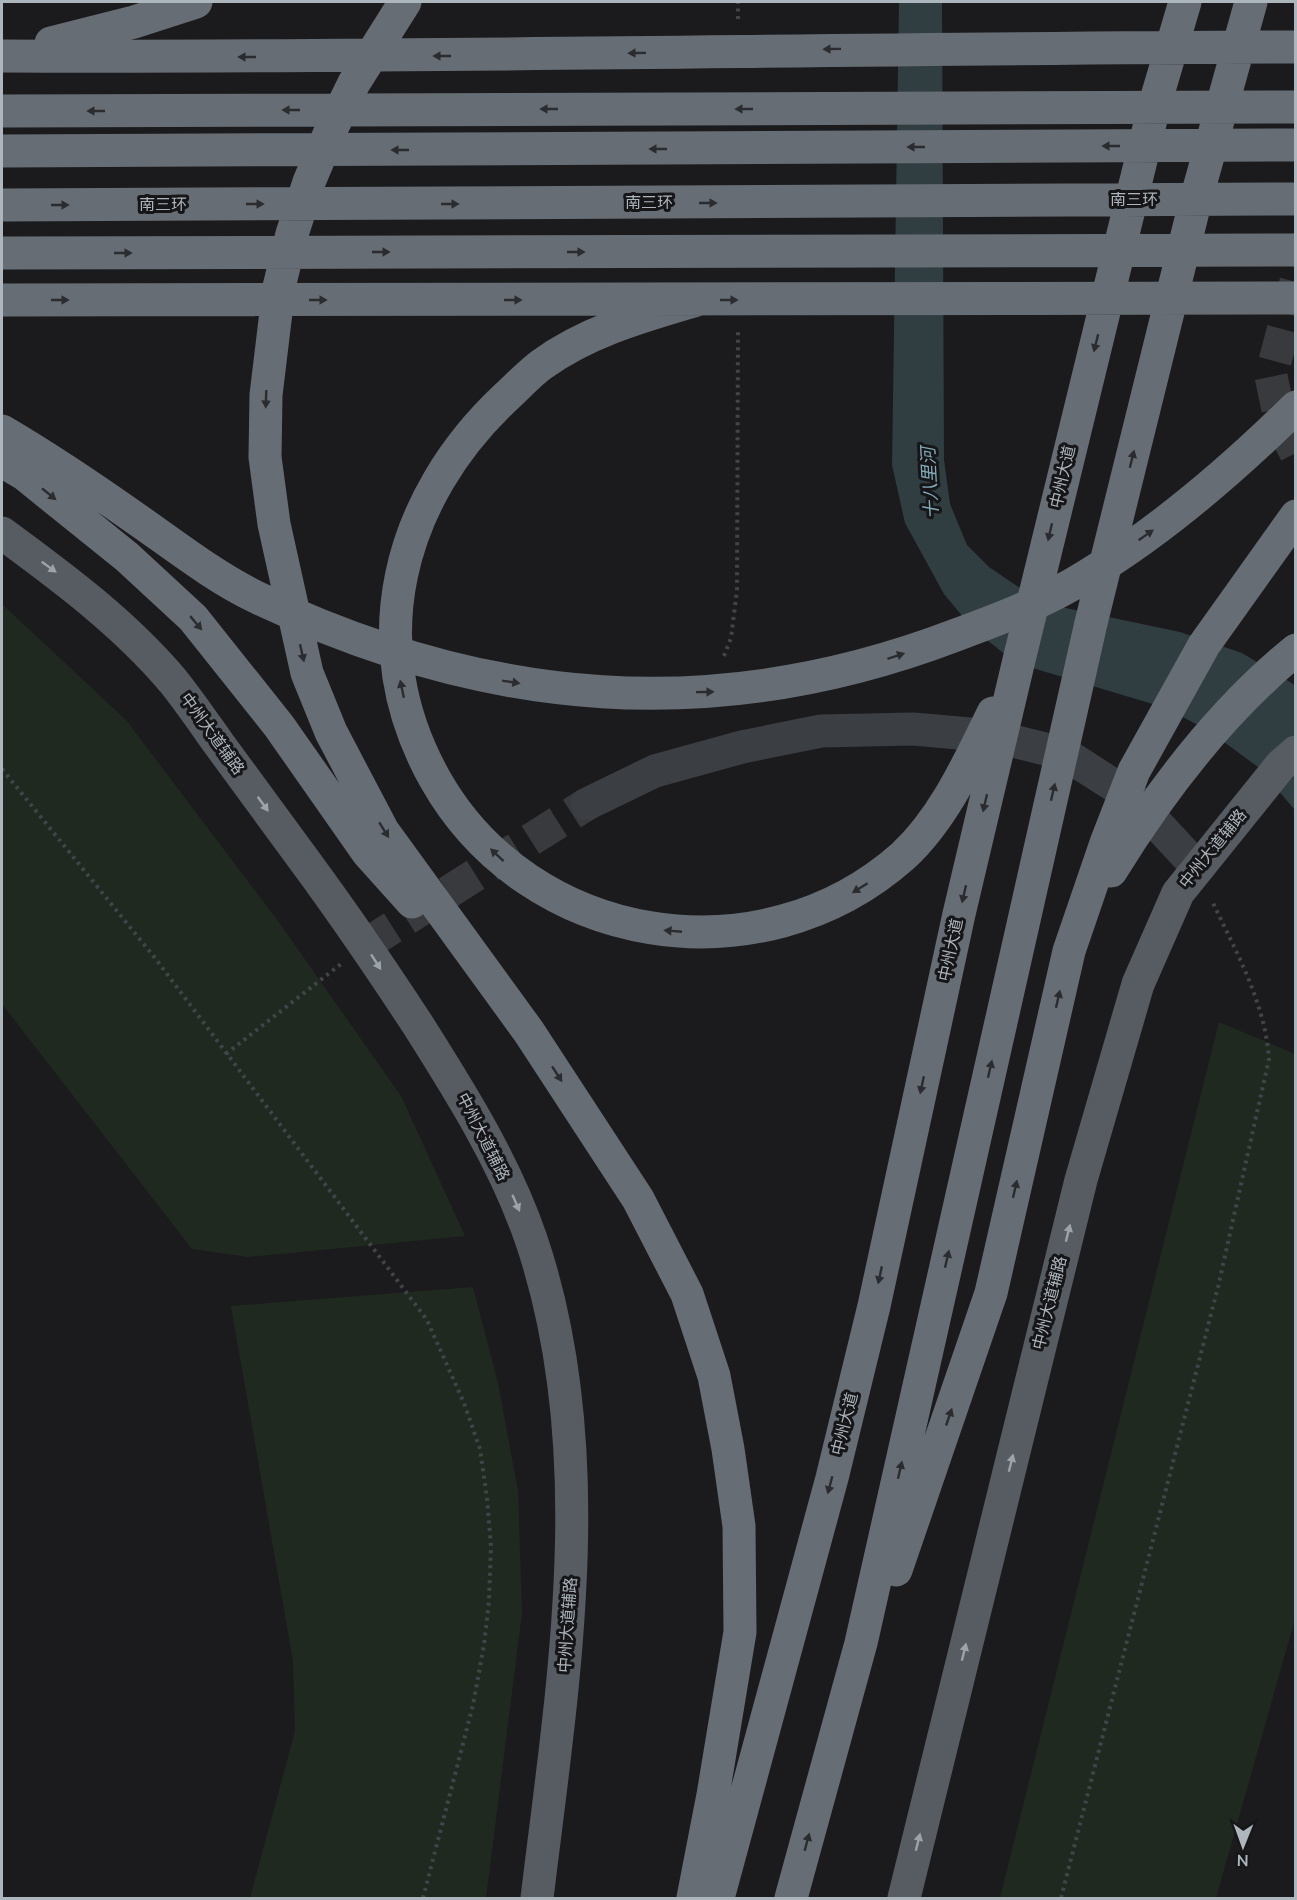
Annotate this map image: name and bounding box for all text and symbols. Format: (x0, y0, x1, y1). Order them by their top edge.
one-way arrow (823, 45, 842, 54)
one-way arrow (628, 49, 647, 58)
one-way arrow (433, 51, 452, 61)
one-way arrow (238, 52, 257, 62)
one-way arrow (734, 104, 753, 114)
one-way arrow (281, 105, 300, 115)
one-way arrow (539, 105, 558, 114)
one-way arrow (86, 106, 105, 116)
one-way arrow (1102, 141, 1121, 151)
one-way arrow (907, 142, 926, 152)
one-way arrow (649, 144, 668, 154)
one-way arrow (391, 145, 410, 155)
street label: 南三环 (1110, 189, 1158, 211)
street label: 南三环 (625, 192, 673, 214)
street label: 南三环 (139, 194, 187, 216)
one-way arrow (698, 198, 717, 208)
one-way arrow (245, 199, 264, 209)
one-way arrow (440, 199, 459, 209)
one-way arrow (50, 200, 69, 210)
one-way arrow (371, 247, 390, 257)
one-way arrow (566, 247, 585, 257)
one-way arrow (113, 248, 132, 258)
one-way arrow (50, 295, 69, 305)
one-way arrow (308, 295, 327, 305)
one-way arrow (503, 295, 522, 305)
one-way arrow (719, 295, 738, 305)
one-way arrow (1091, 333, 1101, 352)
one-way arrow (261, 389, 271, 408)
water label: 十八里河 (916, 443, 944, 520)
street label: 中州大道 (1045, 443, 1081, 511)
one-way arrow (1127, 450, 1137, 468)
one-way arrow (41, 488, 57, 501)
one-way arrow (1044, 523, 1054, 541)
one-way arrow (1137, 529, 1153, 541)
one-way arrow (41, 561, 56, 573)
one-way arrow (189, 615, 202, 631)
one-way arrow (298, 644, 308, 662)
one-way arrow (887, 651, 905, 660)
one-way arrow (502, 678, 521, 687)
one-way arrow (397, 679, 406, 698)
one-way arrow (696, 687, 715, 697)
street label: 中州大道辅路 (175, 689, 249, 779)
one-way arrow (1048, 782, 1058, 801)
one-way arrow (980, 794, 989, 813)
one-way arrow (257, 795, 269, 811)
street label: 中州大道辅路 (1174, 805, 1252, 893)
one-way arrow (378, 821, 389, 838)
one-way arrow (490, 848, 505, 862)
one-way arrow (851, 882, 868, 893)
one-way arrow (958, 885, 968, 903)
street label: 中州大道 (934, 916, 968, 984)
one-way arrow (663, 926, 682, 936)
one-way arrow (371, 954, 382, 971)
one-way arrow (1054, 990, 1064, 1008)
one-way arrow (985, 1059, 995, 1078)
one-way arrow (551, 1066, 562, 1083)
one-way arrow (917, 1075, 926, 1094)
street label: 中州大道辅路 (451, 1089, 515, 1185)
one-way arrow (1010, 1180, 1020, 1199)
one-way arrow (511, 1195, 520, 1212)
one-way arrow (1063, 1224, 1073, 1242)
one-way arrow (943, 1250, 953, 1268)
street label: 中州大道辅路 (1028, 1254, 1072, 1352)
one-way arrow (875, 1266, 885, 1284)
street label: 中州大道 (827, 1390, 863, 1458)
one-way arrow (944, 1408, 954, 1426)
one-way arrow (1007, 1454, 1017, 1472)
one-way arrow (896, 1460, 905, 1479)
one-way arrow (825, 1476, 835, 1494)
street label: 中州大道辅路 (554, 1576, 582, 1674)
one-way arrow (960, 1643, 970, 1662)
north arrow (1213, 1816, 1273, 1876)
one-way arrow (913, 1832, 923, 1851)
one-way arrow (802, 1833, 812, 1851)
text: N (1237, 1849, 1249, 1871)

